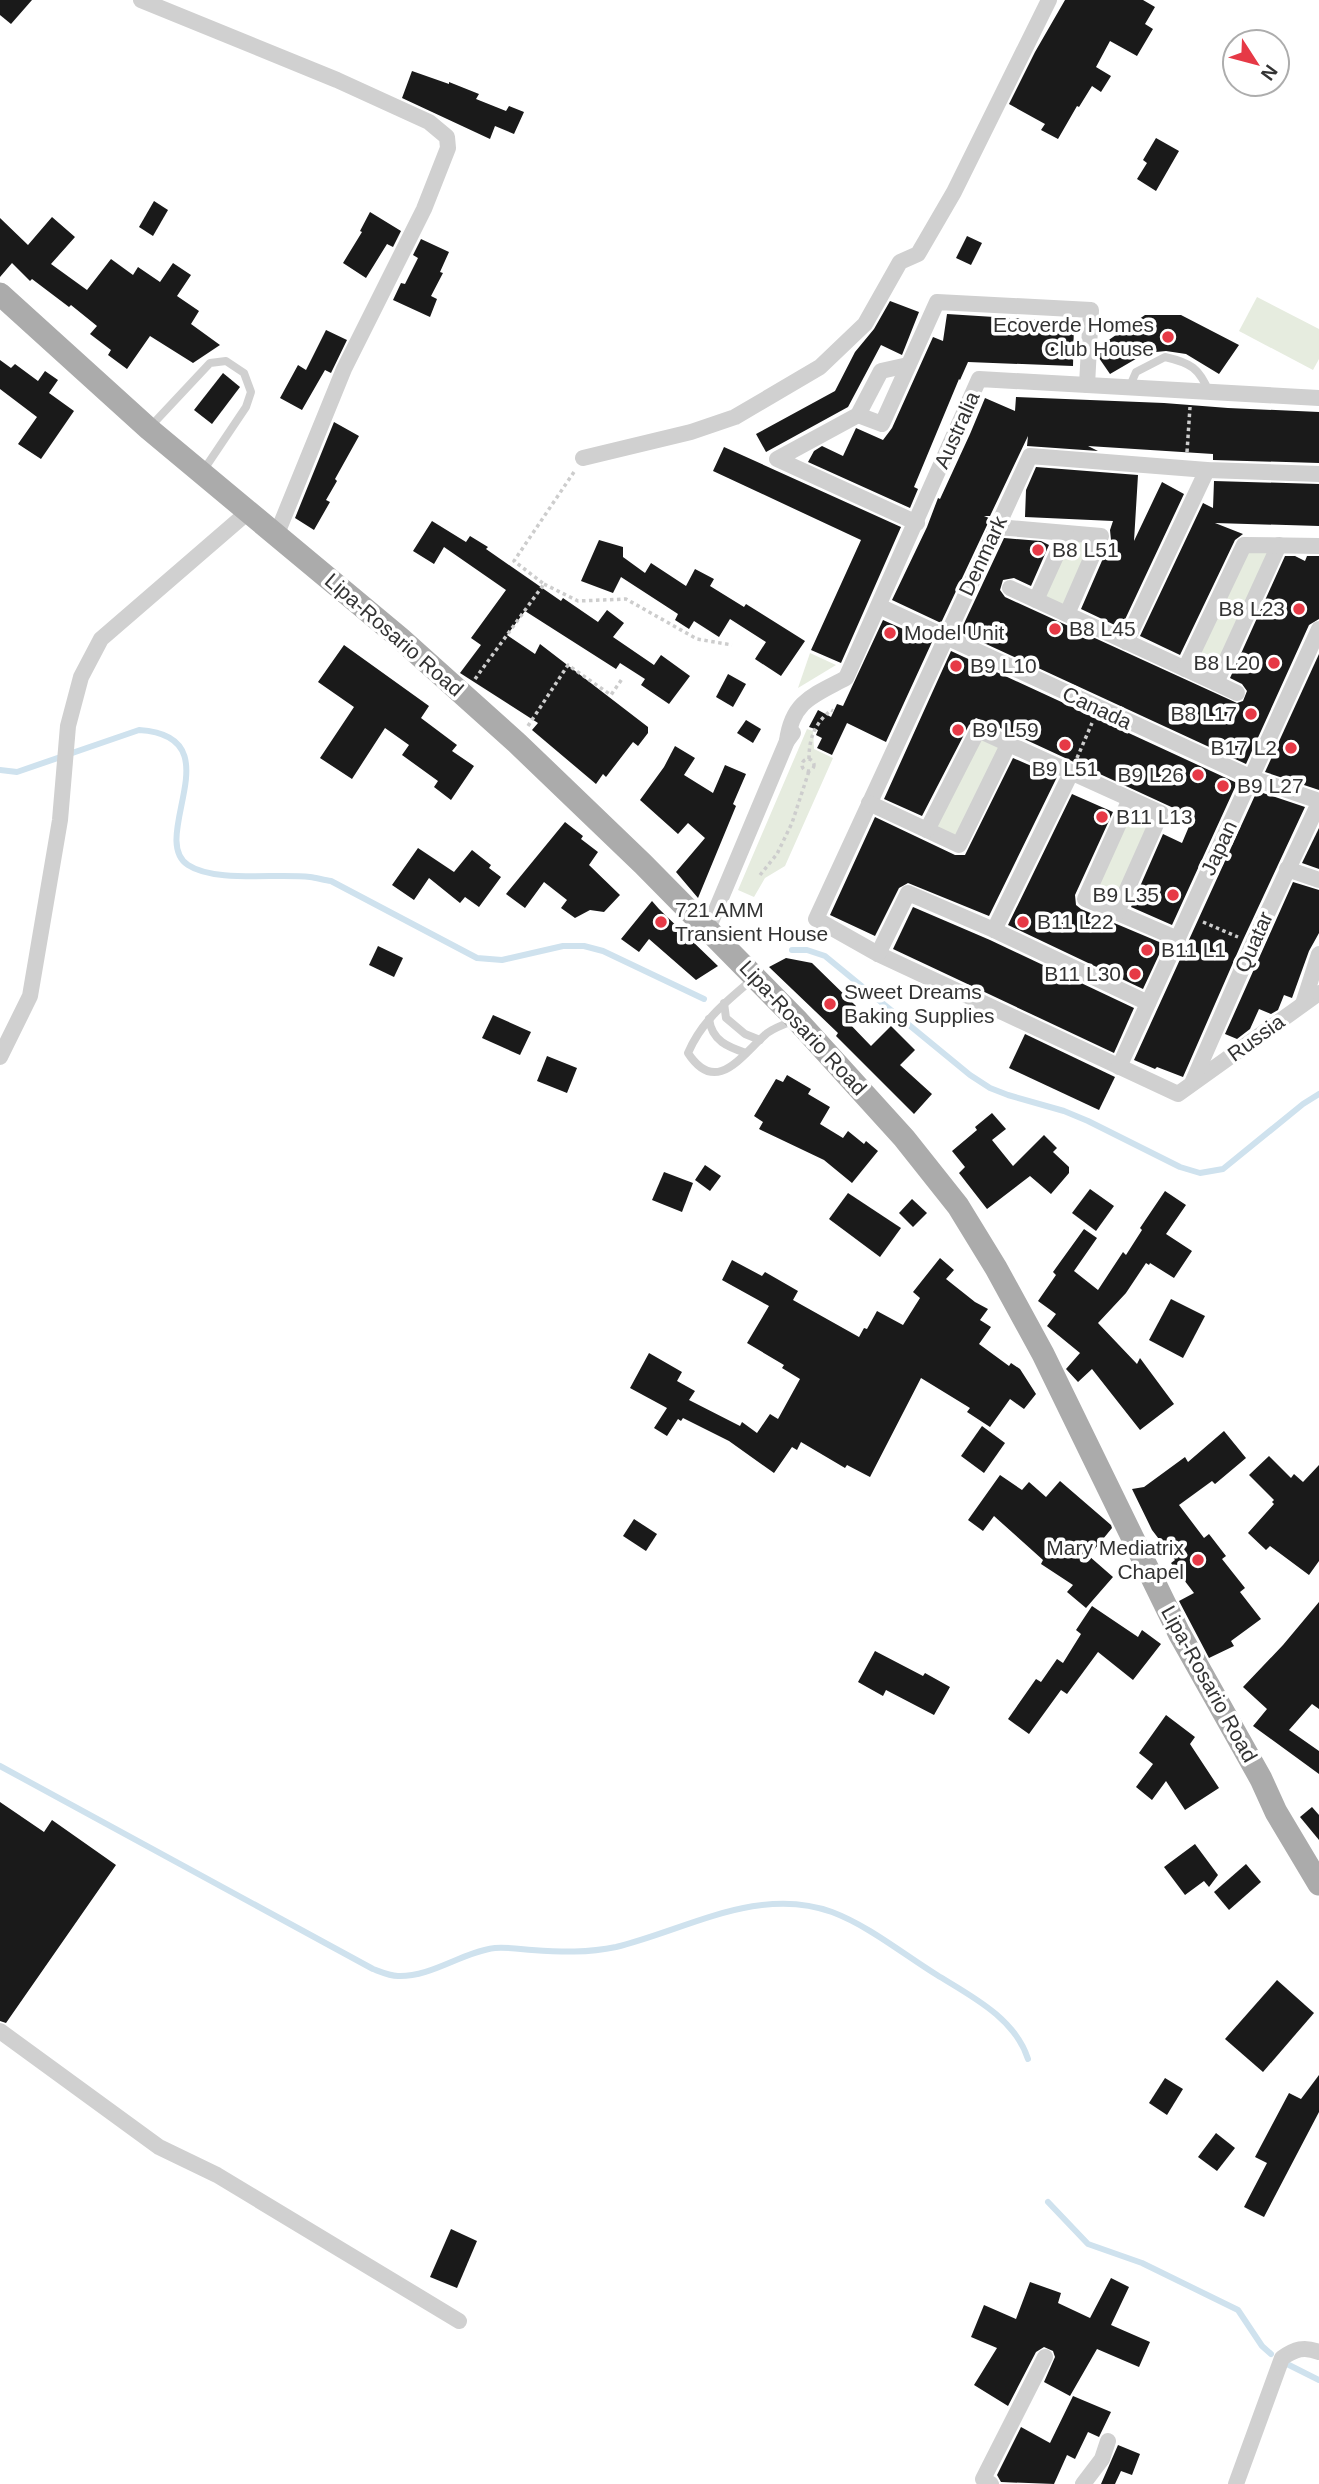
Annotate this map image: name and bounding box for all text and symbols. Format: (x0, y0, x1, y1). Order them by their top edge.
north arrow (1221, 28, 1291, 98)
text: N (1257, 61, 1282, 84)
place label: Ecoverde Homes Club House (993, 313, 1154, 360)
marker: Ecoverde Homes Club House (1160, 329, 1176, 345)
street label: Australia (929, 388, 984, 472)
street label: Denmark (954, 512, 1011, 599)
place label: B8 L51 (1052, 538, 1119, 561)
marker: B8 L51 (1030, 542, 1046, 558)
street label: Lipa-Rosario Road (321, 569, 468, 701)
place label: B8 L23 (1218, 597, 1285, 620)
marker: B8 L23 (1291, 601, 1307, 617)
place label: B8 L45 (1069, 617, 1136, 640)
place label: Model Unit (904, 621, 1005, 644)
marker: B8 L45 (1047, 621, 1063, 637)
marker: Model Unit (882, 625, 898, 641)
place label: B8 L20 (1193, 651, 1260, 674)
place label: B9 L10 (970, 654, 1037, 677)
marker: B8 L20 (1266, 655, 1282, 671)
marker: B9 L10 (948, 658, 964, 674)
street label: Canada (1059, 682, 1136, 734)
place label: B8 L17 (1170, 702, 1237, 725)
marker: B8 L17 (1243, 706, 1259, 722)
place label: B9 L59 (972, 718, 1039, 741)
marker: B9 L59 (950, 722, 966, 738)
place label: B17 L2 (1210, 736, 1277, 759)
marker: B9 L51 (1057, 737, 1073, 753)
marker: B17 L2 (1283, 740, 1299, 756)
place label: B9 L51 (1032, 757, 1098, 780)
place label: B9 L26 (1117, 763, 1184, 786)
marker: B9 L26 (1190, 767, 1206, 783)
place label: B9 L27 (1237, 774, 1304, 797)
marker: B9 L27 (1215, 778, 1231, 794)
place label: B11 L13 (1116, 805, 1193, 828)
marker: B11 L13 (1094, 809, 1110, 825)
street label: Japan (1196, 817, 1241, 879)
place label: B9 L35 (1092, 883, 1159, 906)
marker: B9 L35 (1165, 887, 1181, 903)
place label: 721 AMM Transient House (675, 898, 828, 945)
street label: Quatar (1230, 908, 1277, 976)
place label: B11 L22 (1037, 910, 1114, 933)
marker: 721 AMM Transient House (653, 914, 669, 930)
marker: B11 L22 (1015, 914, 1031, 930)
place label: B11 L1 (1161, 938, 1226, 961)
marker: B11 L1 (1139, 942, 1155, 958)
street label: Lipa-Rosario Road (735, 956, 871, 1100)
place label: B11 L30 (1044, 962, 1121, 985)
marker: B11 L30 (1127, 966, 1143, 982)
place label: Sweet Dreams Baking Supplies (844, 980, 995, 1027)
marker: Sweet Dreams Baking Supplies (822, 996, 838, 1012)
street label: Russia (1223, 1009, 1289, 1066)
place label: Mary Mediatrix Chapel (1046, 1536, 1184, 1583)
marker: Mary Mediatrix Chapel (1190, 1552, 1206, 1568)
street label: Lipa-Rosario Road (1157, 1602, 1262, 1766)

